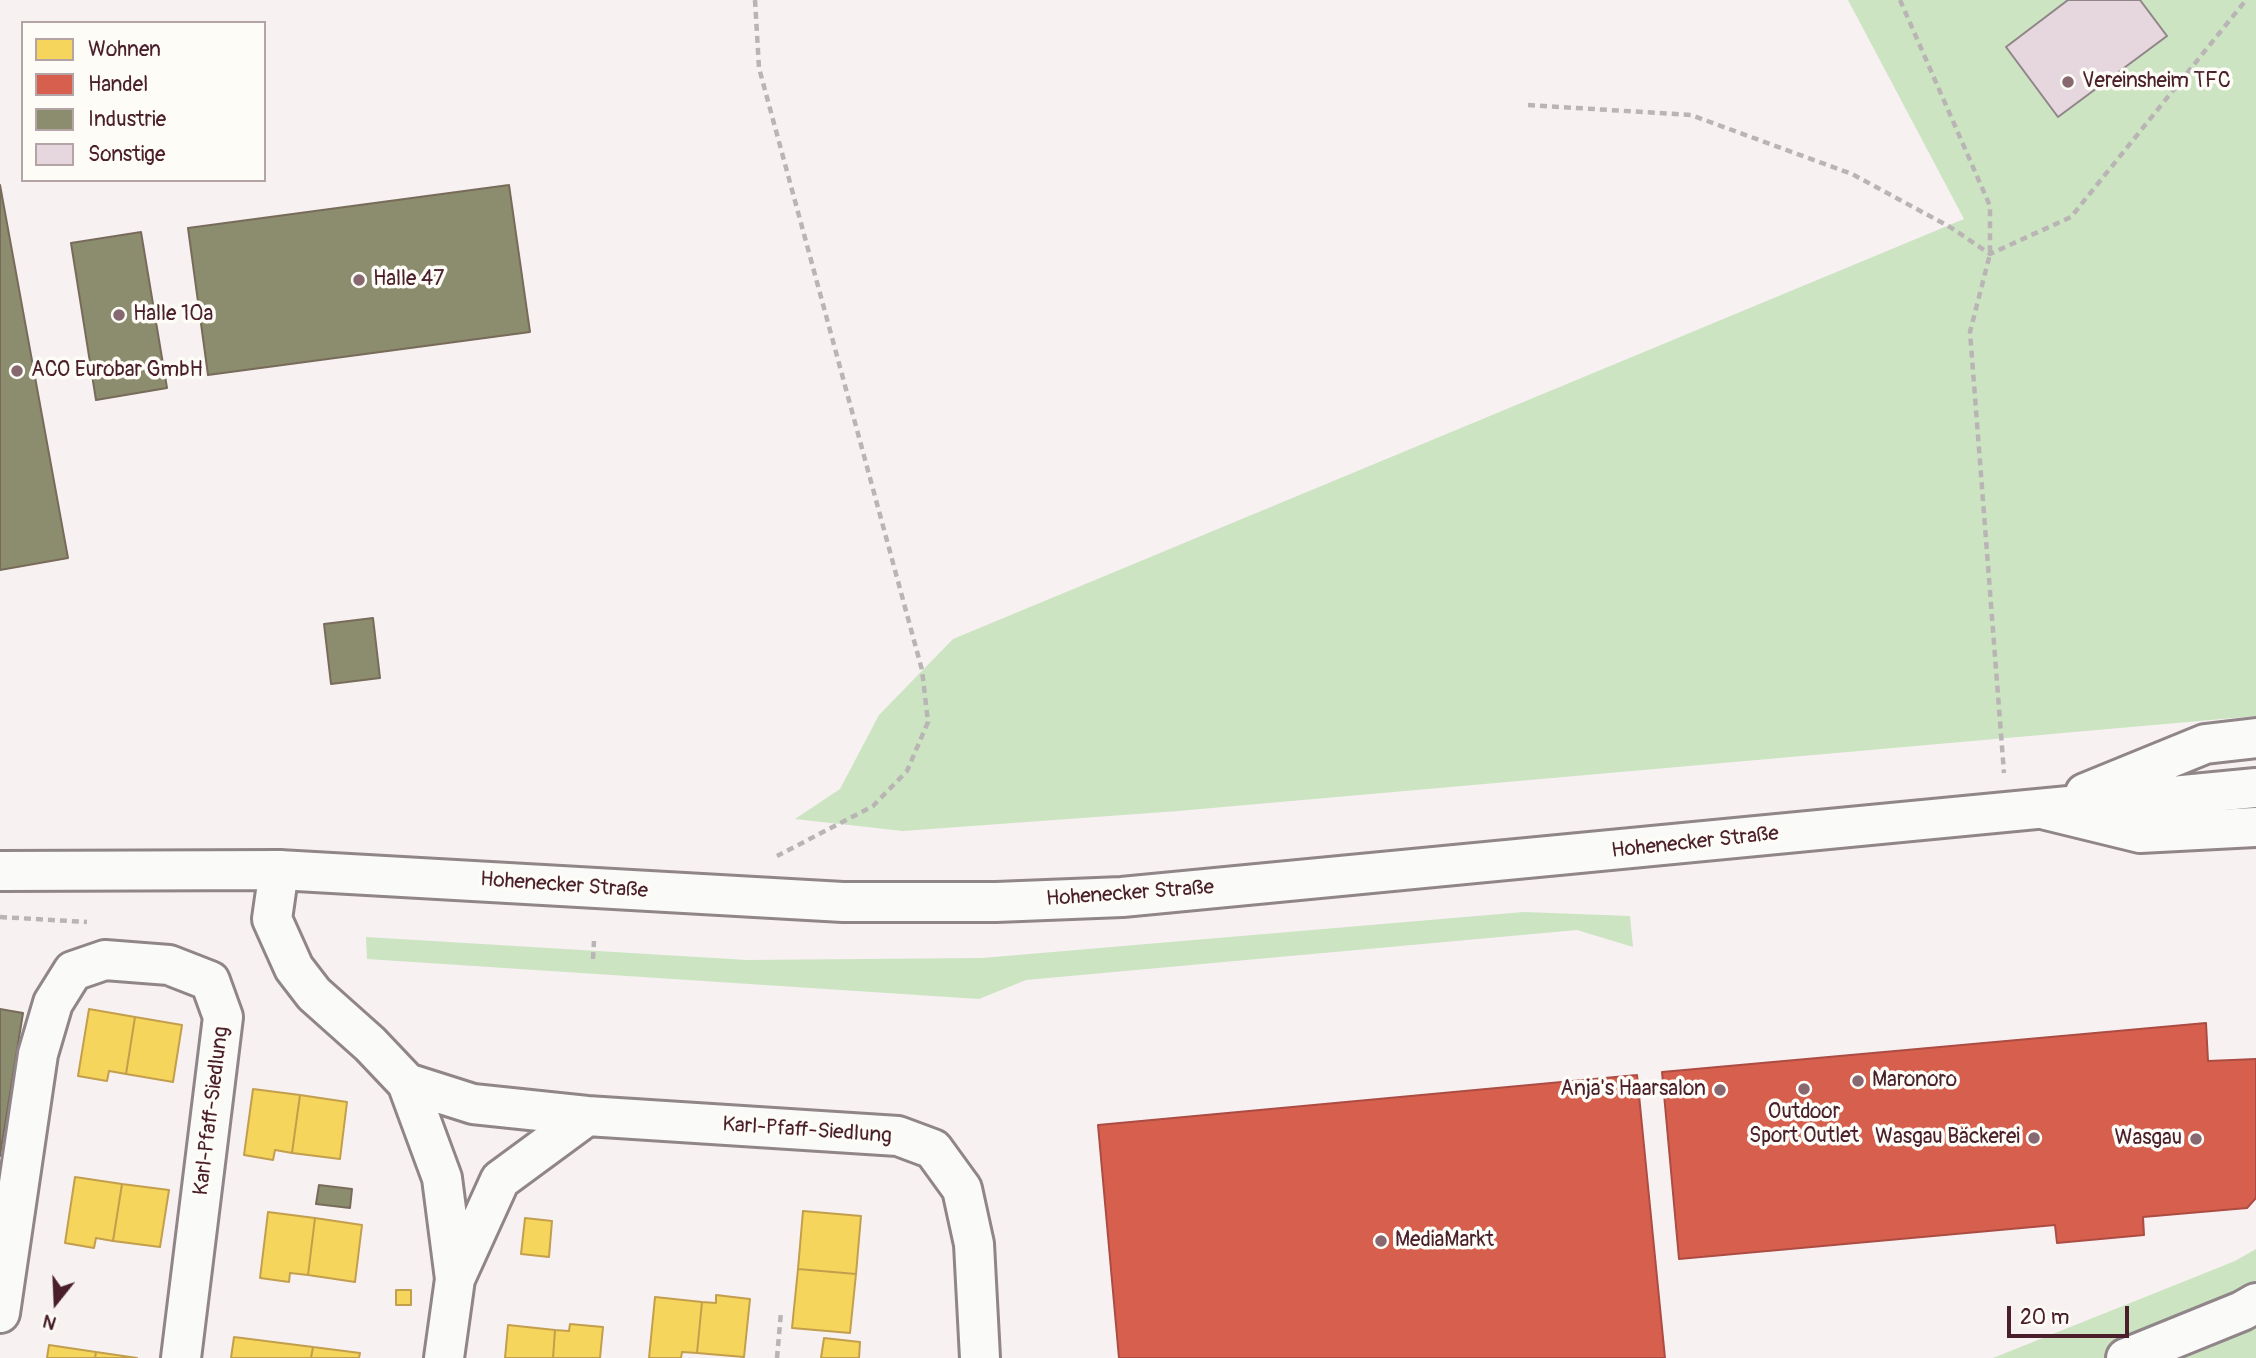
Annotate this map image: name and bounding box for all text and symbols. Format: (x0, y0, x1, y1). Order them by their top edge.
legend (21, 21, 266, 182)
text: Wohnen (88, 36, 161, 63)
place label: Vereinsheim TFC (2082, 69, 2231, 95)
text: Handel (88, 71, 148, 98)
marker: Vereinsheim TFC (2060, 74, 2076, 90)
text: Industrie (88, 106, 166, 133)
text: Sonstige (88, 141, 165, 168)
place label: Halle 47 (373, 267, 444, 293)
marker: Halle 47 (351, 272, 367, 288)
place label: Halle 10a (133, 302, 213, 328)
marker: Halle 10a (111, 307, 127, 323)
place label: ACO Eurobar GmbH (31, 358, 203, 384)
marker: ACO Eurobar GmbH (9, 363, 25, 379)
street label: Hohenecker Straße (1610, 822, 1780, 864)
street label: Hohenecker Straße (479, 868, 649, 904)
street label: Hohenecker Straße (1045, 876, 1215, 912)
street label: Karl-Pfaff-Siedlung (189, 1025, 235, 1197)
place label: Maronoro (1872, 1068, 1957, 1094)
marker: Maronoro (1850, 1073, 1866, 1089)
place label: Anja's Haarsalon (1560, 1077, 1706, 1103)
marker: Outdoor Sport Outlet (1796, 1081, 1812, 1097)
marker: Anja's Haarsalon (1712, 1082, 1728, 1098)
place label: Outdoor Sport Outlet (1749, 1100, 1859, 1150)
street label: Karl-Pfaff-Siedlung (721, 1113, 893, 1149)
place label: Wasgau Bäckerei (1875, 1125, 2020, 1151)
place label: Wasgau (2114, 1126, 2182, 1152)
marker: Wasgau Bäckerei (2026, 1130, 2042, 1146)
marker: Wasgau (2188, 1131, 2204, 1147)
place label: MediaMarkt (1395, 1228, 1494, 1254)
marker: MediaMarkt (1373, 1233, 1389, 1249)
north arrow (21, 1267, 91, 1337)
scale bar (2011, 1292, 2134, 1336)
text: 20 m (2020, 1304, 2069, 1331)
text: N (40, 1309, 59, 1335)

